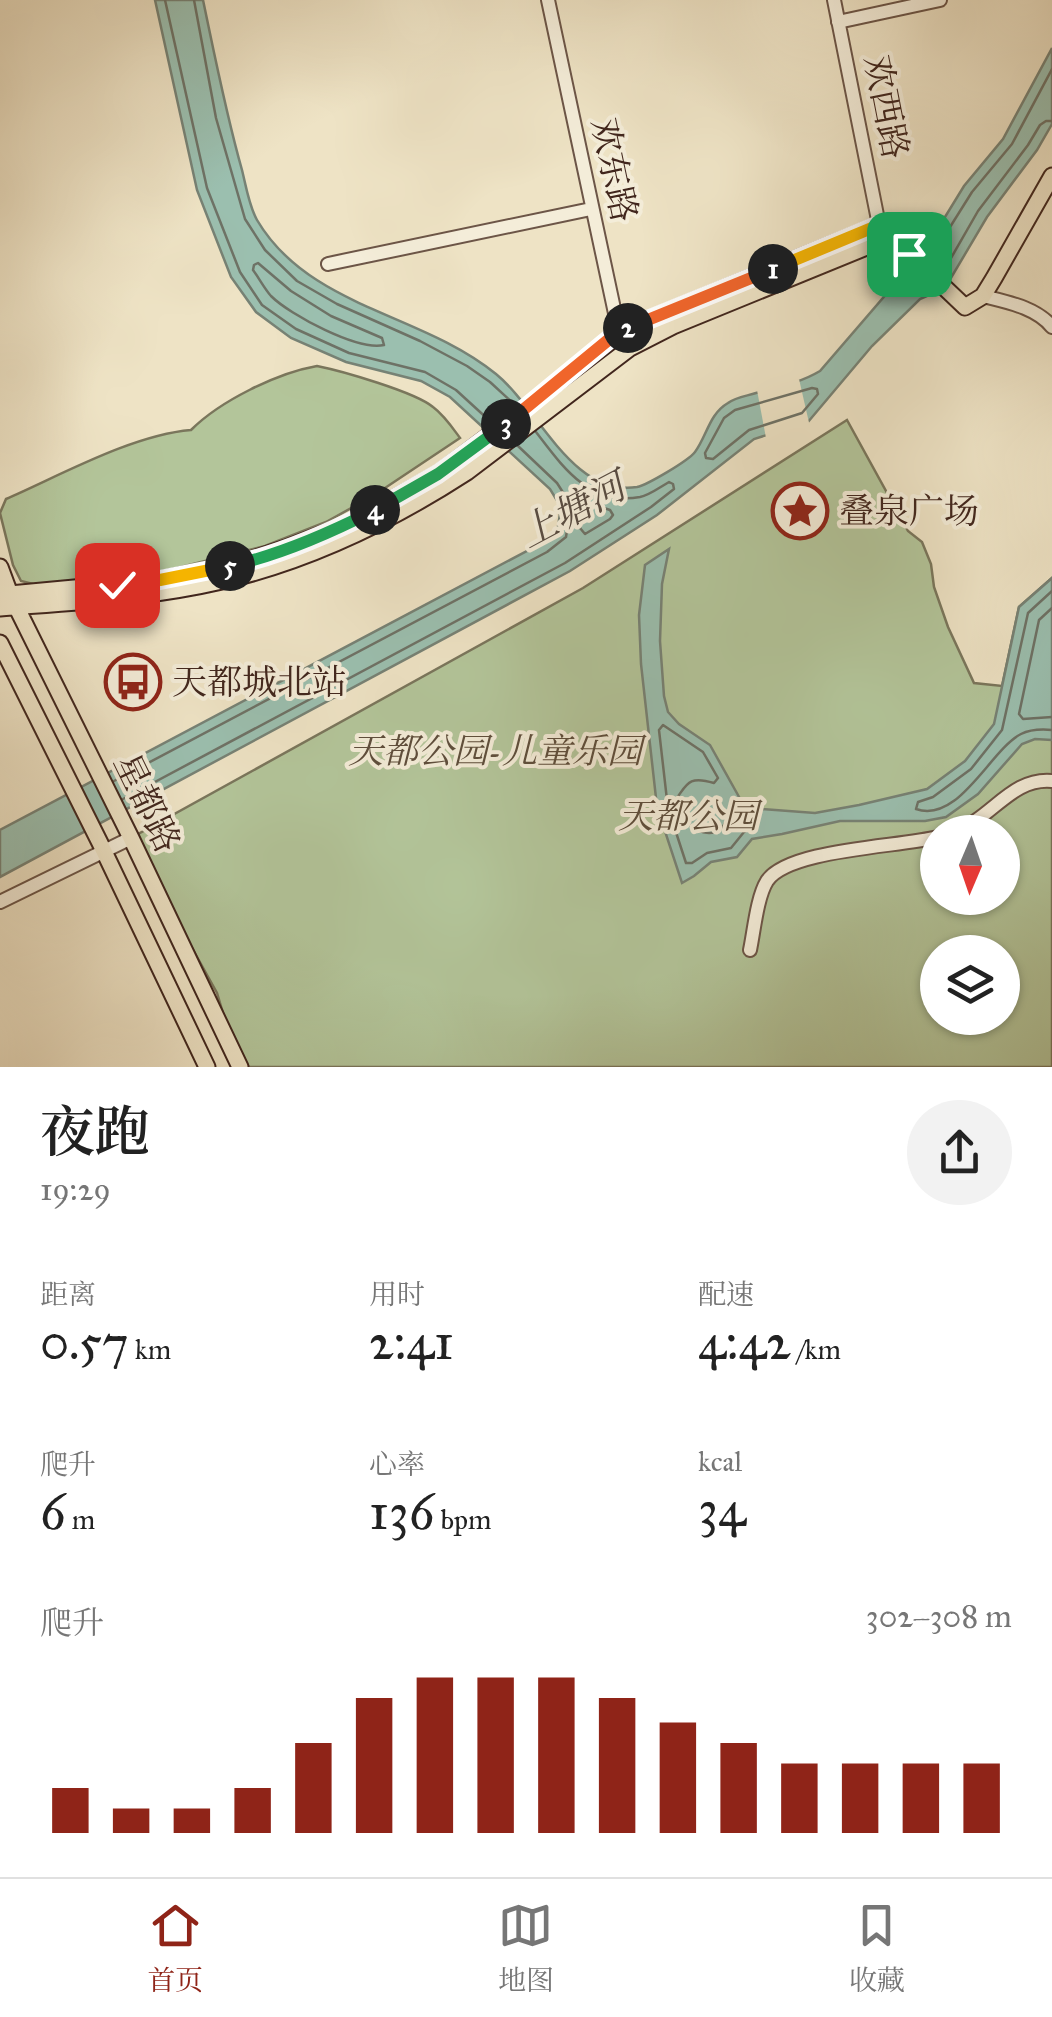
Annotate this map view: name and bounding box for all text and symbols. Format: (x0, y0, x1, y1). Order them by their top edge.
street label: 欢西路 (855, 51, 917, 163)
street label: 欢东路 (582, 114, 646, 226)
pin (867, 212, 952, 297)
icon: arrive (882, 227, 937, 282)
pin: 1 (748, 244, 798, 294)
text: 1 (767, 251, 779, 286)
pin: 2 (603, 303, 653, 353)
text: 2 (621, 310, 635, 345)
pin: 3 (481, 399, 531, 449)
text: 3 (500, 406, 512, 441)
water label: 上塘河 (511, 460, 638, 557)
place icon: 叠泉广场 (770, 481, 830, 541)
pin: 4 (350, 485, 400, 535)
place label: 叠泉广场 (839, 490, 979, 533)
text: 4 (367, 492, 383, 527)
pin: 5 (205, 541, 255, 591)
pin (75, 543, 160, 628)
text: 5 (223, 548, 237, 583)
icon: check (90, 558, 145, 613)
bus stop icon: 天都城北站 (103, 652, 163, 712)
place label: 天都城北站 (172, 661, 347, 704)
park label: 天都公园-儿童乐园 (348, 730, 647, 773)
street label: 星都路 (105, 746, 189, 860)
park label: 天都公园 (618, 795, 763, 838)
north arrow (920, 815, 1020, 915)
map controls (920, 815, 1020, 1035)
button: layers (920, 935, 1020, 1035)
text: 夜跑 (40, 1099, 150, 1166)
button: share (907, 1100, 1012, 1205)
text: 19:29 (40, 1170, 111, 1209)
text: 距离 (40, 1277, 96, 1312)
text: 用时 (369, 1277, 425, 1312)
text: 配速 (698, 1277, 754, 1312)
text: 0.57 (40, 1312, 129, 1373)
text: 2:41 (369, 1312, 454, 1373)
text: 4:42 (698, 1312, 791, 1373)
text: km (129, 1332, 171, 1367)
text: /km (791, 1332, 841, 1367)
text: kcal (698, 1444, 742, 1479)
text: 爬升 (40, 1447, 96, 1482)
text: 心率 (369, 1447, 425, 1482)
text: 34 (698, 1479, 746, 1540)
text: 6 (40, 1482, 66, 1543)
text: 136 (369, 1482, 434, 1543)
text: m (66, 1502, 95, 1537)
text: bpm (434, 1502, 491, 1537)
text: 302–308 m (866, 1597, 1012, 1636)
text: 爬升 (40, 1604, 104, 1643)
tab: 首页 (147, 1898, 203, 1998)
tab: 地图 (498, 1898, 554, 1998)
tab: 收藏 (849, 1898, 905, 1998)

